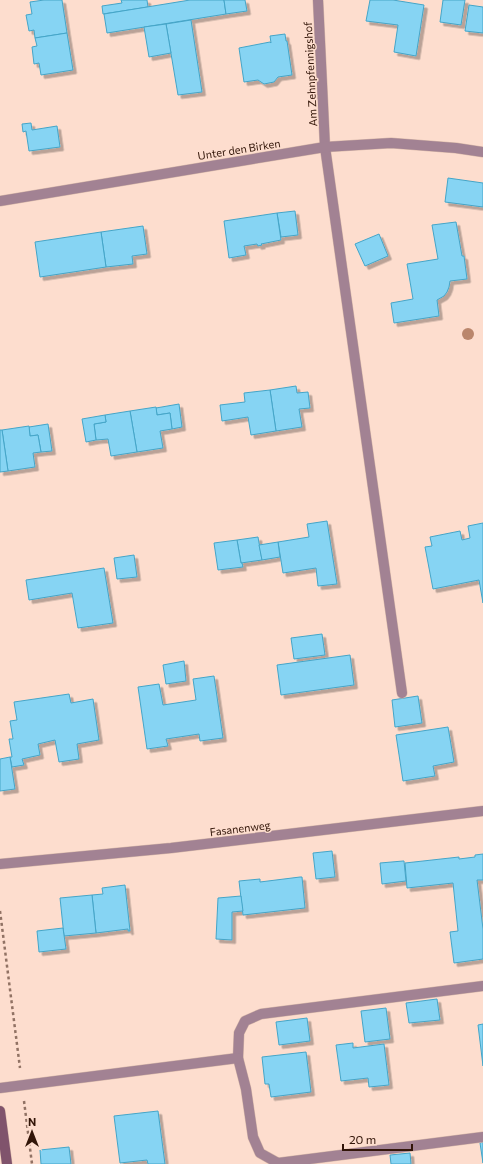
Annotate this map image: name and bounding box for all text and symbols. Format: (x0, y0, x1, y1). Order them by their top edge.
street label: Am Zehnpfennigshof (301, 21, 319, 127)
street label: Unter den Birken (197, 136, 281, 162)
street label: Fasanenweg (209, 818, 271, 838)
north arrow (12, 1112, 52, 1152)
text: N (28, 1115, 36, 1128)
scale bar (343, 1126, 412, 1152)
text: 20 m (349, 1132, 376, 1146)

